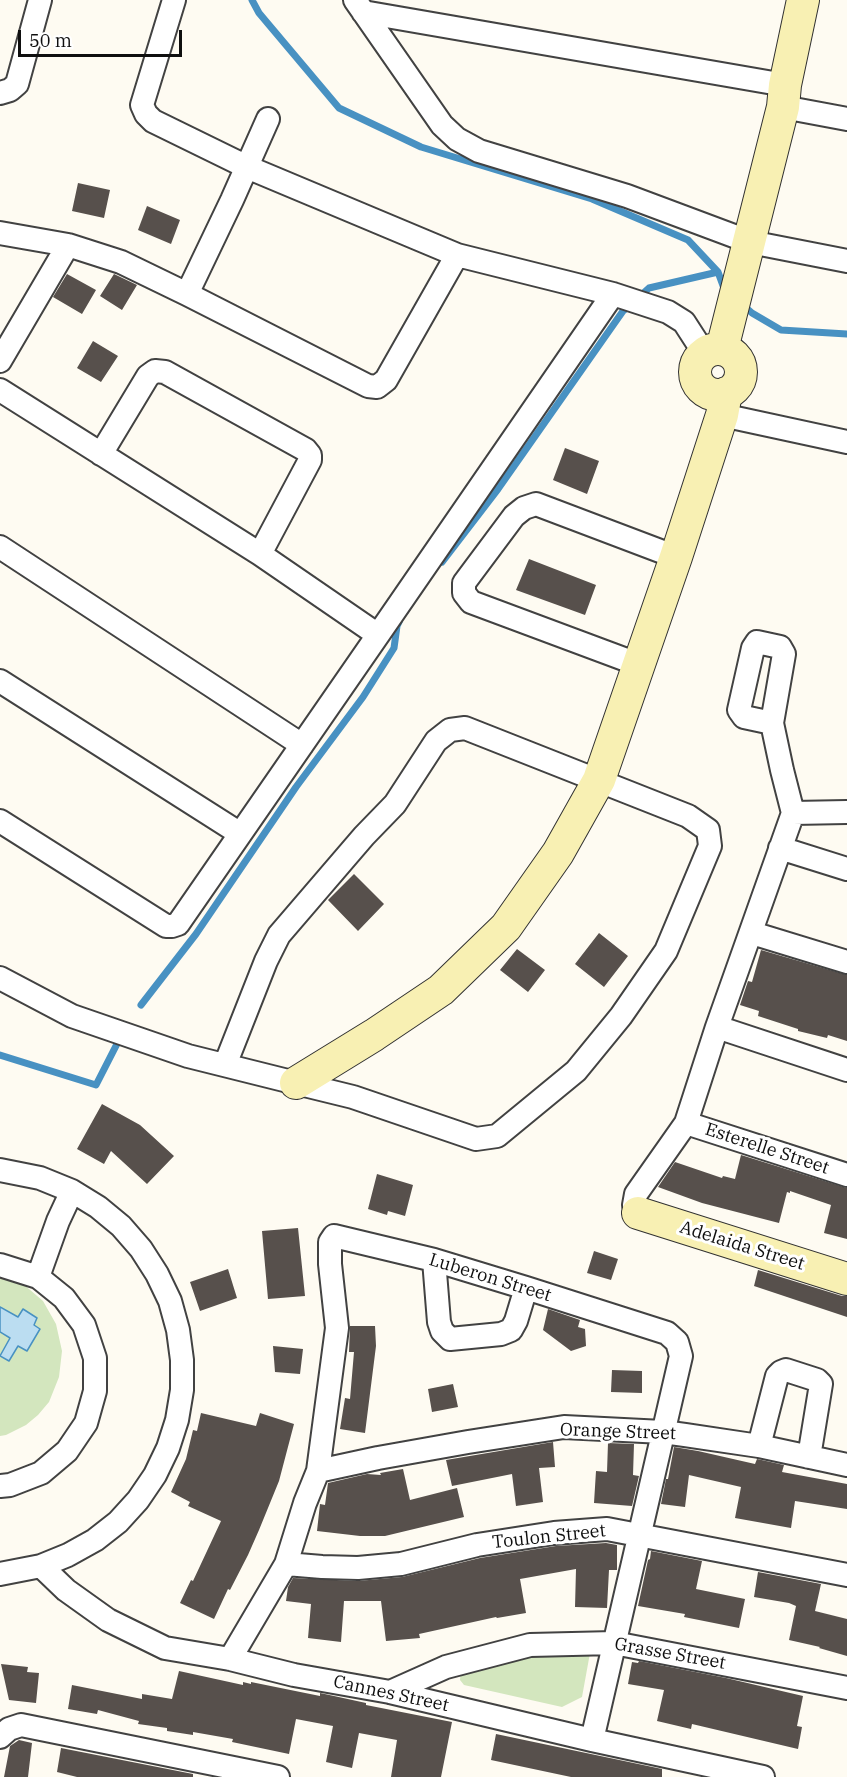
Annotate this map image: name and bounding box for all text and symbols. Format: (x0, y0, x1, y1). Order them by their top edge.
scale bar (21, 18, 184, 56)
text: 50 m (29, 29, 72, 52)
street label: Esterelle Street (702, 1119, 832, 1179)
street label: Adelaida Street (677, 1217, 807, 1275)
street label: Luberon Street (426, 1249, 554, 1307)
street label: Orange Street (560, 1419, 676, 1445)
street label: Toulon Street (491, 1520, 607, 1554)
street label: Grasse Street (613, 1634, 727, 1674)
street label: Cannes Street (331, 1671, 451, 1717)

